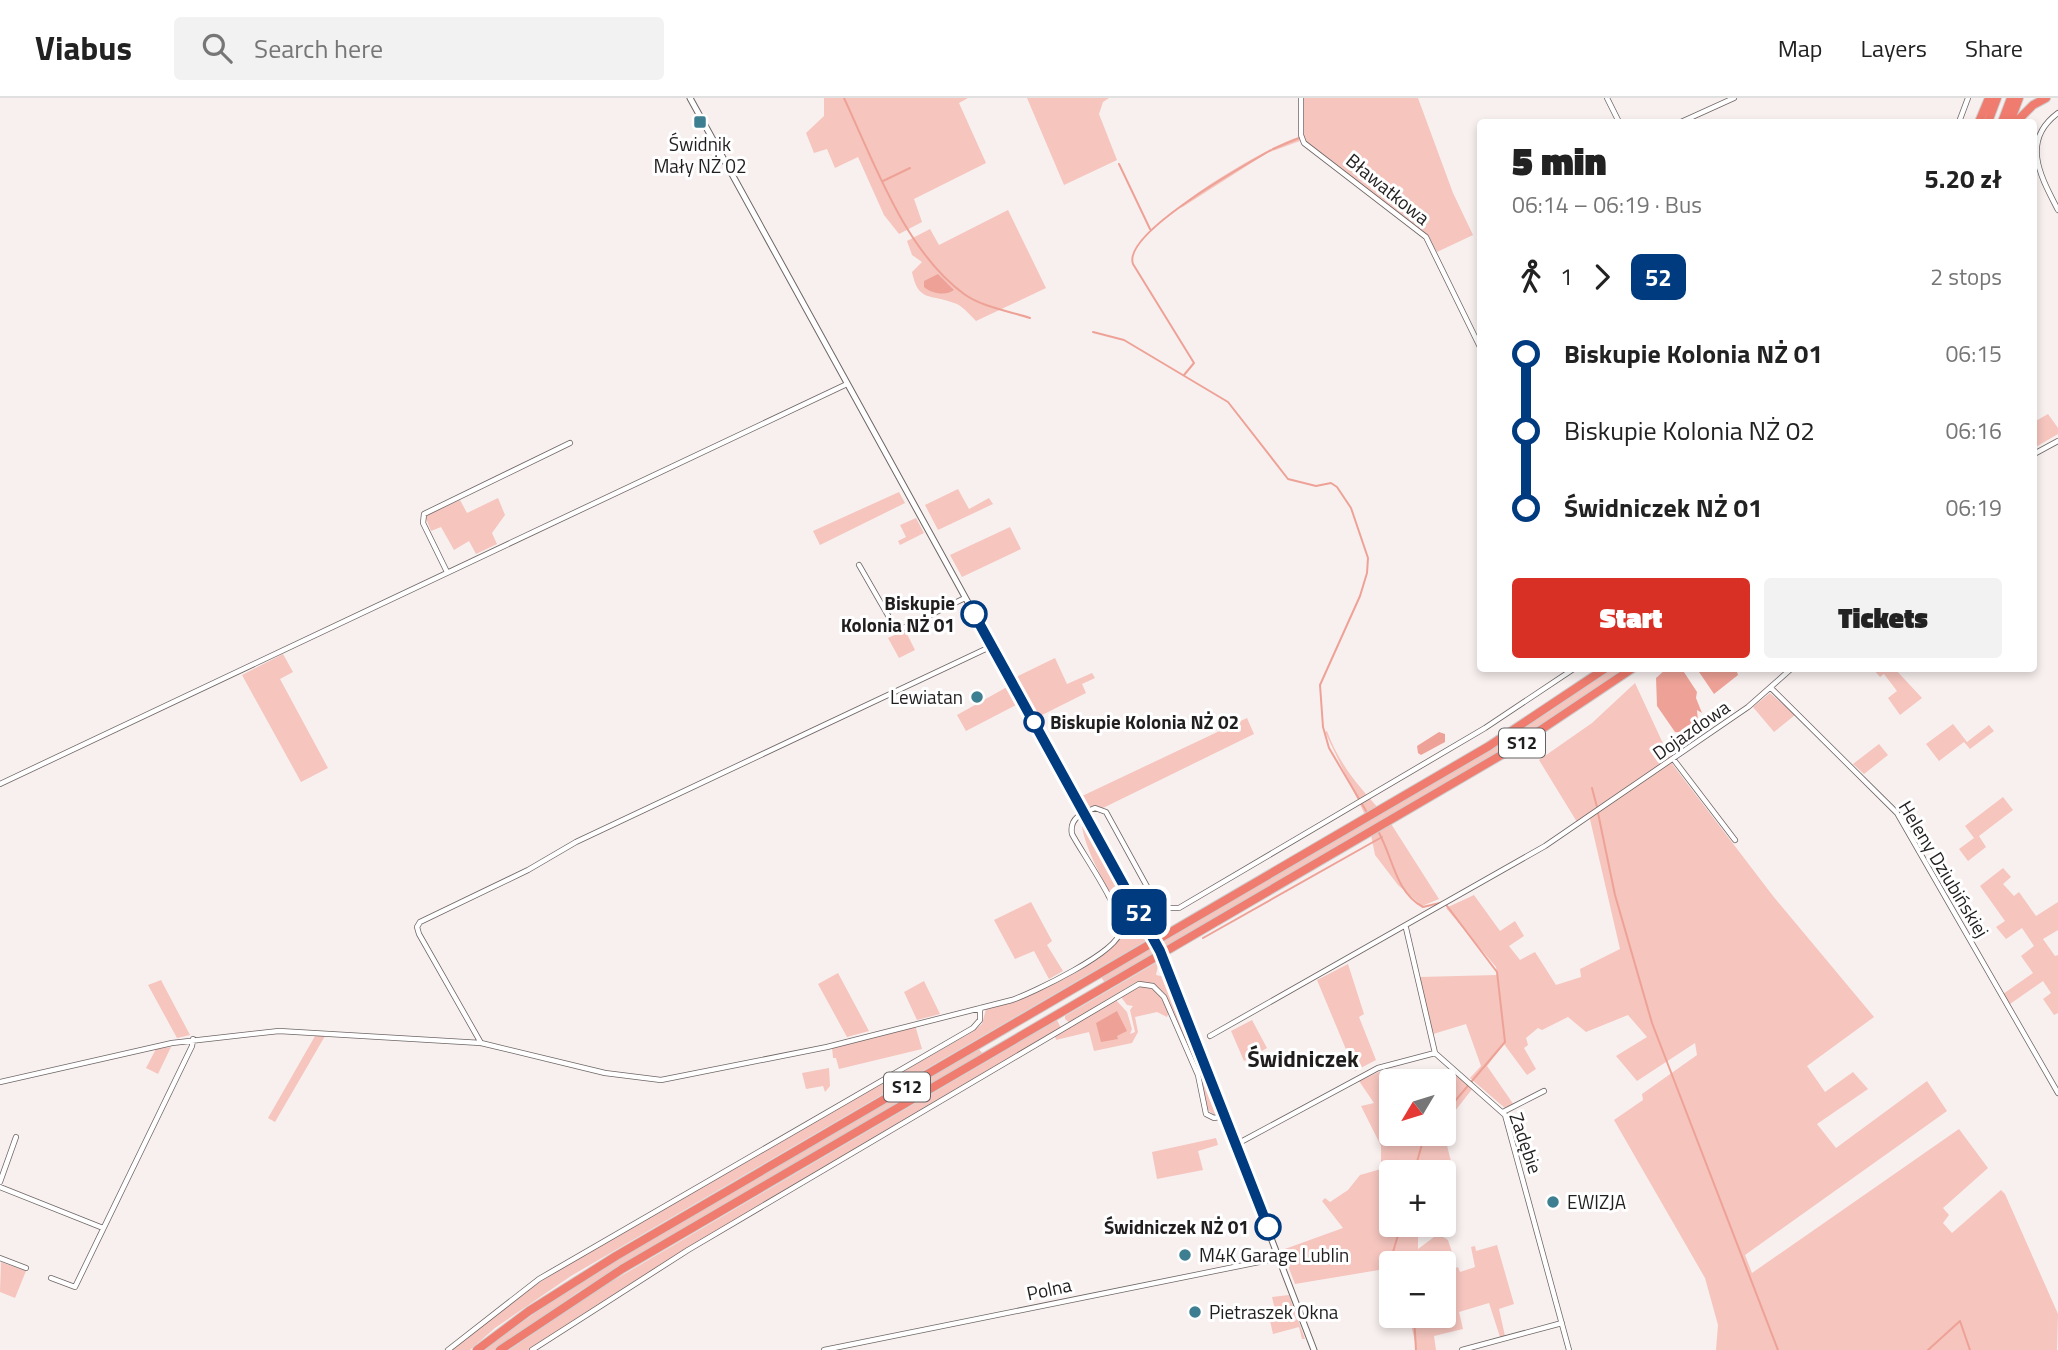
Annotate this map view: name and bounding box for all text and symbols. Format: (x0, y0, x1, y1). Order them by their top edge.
search box (174, 17, 664, 80)
text: Viabus (35, 23, 132, 73)
icon: search (198, 29, 236, 67)
text: Search here (254, 29, 383, 68)
text: Map (1778, 30, 1823, 66)
text: Layers (1861, 30, 1927, 66)
text: Share (1965, 30, 2023, 66)
marker: Świdnik Mały NŻ 02 (692, 114, 708, 130)
place label: Świdnik Mały NŻ 02 (653, 129, 747, 180)
text: 5 min (1512, 132, 1606, 190)
street label: Bławatkowa (1340, 146, 1437, 232)
text: 5.20 zł (1924, 159, 2002, 198)
text: 06:14 – 06:19 · Bus (1512, 187, 1702, 222)
icon: walk (1512, 258, 1550, 296)
icon: forward (1583, 258, 1621, 296)
text: 1 (1560, 259, 1573, 294)
text: 52 (1645, 259, 1672, 295)
text: 2 stops (1930, 259, 2002, 294)
text: Biskupie Kolonia NŻ 01 (1564, 334, 1823, 373)
text: 06:15 (1945, 336, 2002, 371)
text: Biskupie Kolonia NŻ 02 (1564, 411, 1815, 450)
text: 06:16 (1945, 413, 2002, 448)
text: Świdniczek NŻ 01 (1564, 488, 1763, 527)
text: 06:19 (1945, 490, 2002, 525)
button: Start (1512, 578, 1750, 658)
button: Tickets (1764, 578, 2002, 658)
place label: Biskupie Kolonia NŻ 01 (841, 588, 955, 639)
marker: Biskupie Kolonia NŻ 01 (961, 601, 987, 627)
place label: Lewiatan (890, 682, 963, 711)
marker: Lewiatan (969, 689, 985, 705)
street label: Dojazdowa (1646, 692, 1736, 767)
place label: Biskupie Kolonia NŻ 02 (1050, 707, 1239, 736)
marker: Biskupie Kolonia NŻ 02 (1024, 712, 1044, 732)
road number: S12 (1499, 728, 1545, 758)
street label: Heleny Dziubińskiej (1892, 795, 1997, 943)
line badge: 52 (1108, 889, 1170, 935)
text: 52 (1126, 894, 1152, 930)
district label: Świdniczek (1247, 1041, 1359, 1076)
north arrow (1379, 1069, 1456, 1146)
map controls (1379, 1069, 1456, 1328)
road number: S12 (884, 1072, 930, 1102)
street label: Zadębie (1502, 1108, 1550, 1177)
button: + (1379, 1160, 1456, 1237)
place label: EWIZJA (1567, 1187, 1626, 1216)
marker: EWIZJA (1545, 1194, 1561, 1210)
place label: Świdniczek NŻ 01 (1104, 1212, 1249, 1241)
marker: Świdniczek NŻ 01 (1255, 1214, 1281, 1240)
place label: M4K Garage Lublin (1199, 1240, 1349, 1269)
marker: M4K Garage Lublin (1177, 1247, 1193, 1263)
button: − (1379, 1251, 1456, 1328)
street label: Polna (1024, 1270, 1075, 1307)
place label: Pietraszek Okna (1209, 1297, 1339, 1326)
marker: Pietraszek Okna (1187, 1304, 1203, 1320)

